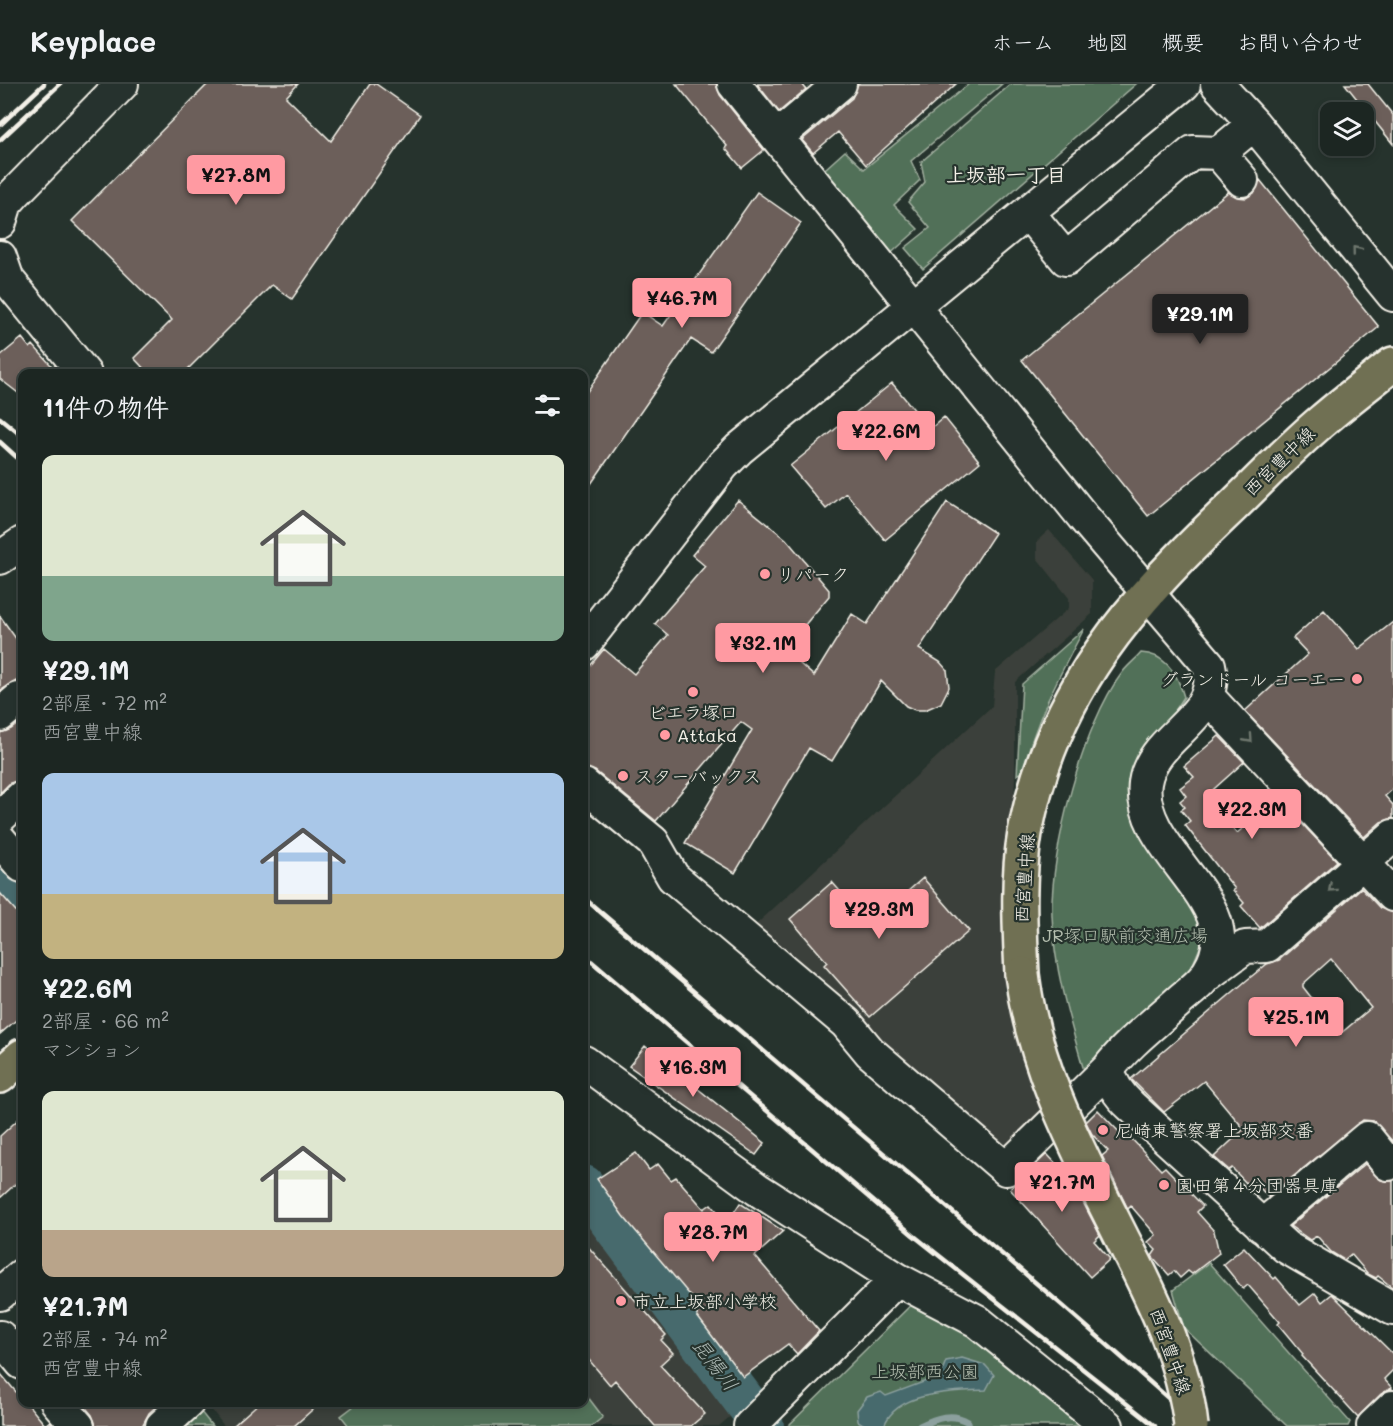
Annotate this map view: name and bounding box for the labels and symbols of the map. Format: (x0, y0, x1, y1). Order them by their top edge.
pin: ¥27.8M (187, 155, 285, 206)
district label: 上坂部一丁目 (946, 161, 1066, 187)
one-way arrow (1353, 246, 1364, 257)
pin: ¥46.7M (633, 278, 731, 329)
pin: ¥29.1M (1151, 294, 1249, 345)
pin: ¥22.6M (837, 411, 935, 462)
street label: 西宮豊中線 (1238, 421, 1320, 501)
place label: リパーク (777, 562, 849, 586)
marker: リパーク (758, 567, 772, 581)
pin: ¥32.1M (714, 623, 812, 674)
place label: グランドール コーエー (1160, 667, 1345, 691)
marker: グランドール コーエー (1350, 672, 1364, 686)
marker: ビエラ塚口 (686, 685, 700, 699)
place label: ビエラ塚口 (648, 700, 738, 724)
place label: Attaka (677, 723, 737, 747)
marker: Attaka (658, 728, 672, 742)
one-way arrow (1242, 732, 1253, 743)
place label: スターバックス (635, 764, 761, 788)
marker: スターバックス (616, 769, 630, 783)
pin: ¥22.3M (1203, 789, 1301, 840)
street label: 西宮豊中線 (1009, 832, 1039, 924)
one-way arrow (1328, 881, 1339, 892)
pin: ¥29.3M (830, 889, 928, 940)
park label: JR塚口駅前交通広場 (1042, 923, 1208, 947)
pin: ¥25.1M (1247, 997, 1345, 1048)
pin: ¥16.3M (644, 1047, 742, 1098)
place label: 尼崎東警察署上坂部交番 (1115, 1118, 1313, 1142)
marker: 尼崎東警察署上坂部交番 (1096, 1123, 1110, 1137)
pin: ¥21.7M (1013, 1162, 1111, 1213)
place label: 園田第４分団器具庫 (1176, 1173, 1338, 1197)
marker: 園田第４分団器具庫 (1157, 1178, 1171, 1192)
pin: ¥28.7M (664, 1212, 762, 1263)
place label: 市立上坂部小学校 (633, 1289, 777, 1313)
marker: 市立上坂部小学校 (614, 1294, 628, 1308)
street label: 西宮豊中線 (1145, 1305, 1197, 1397)
water label: 昆陽川 (688, 1332, 744, 1396)
park label: 上坂部西公園 (871, 1359, 979, 1383)

